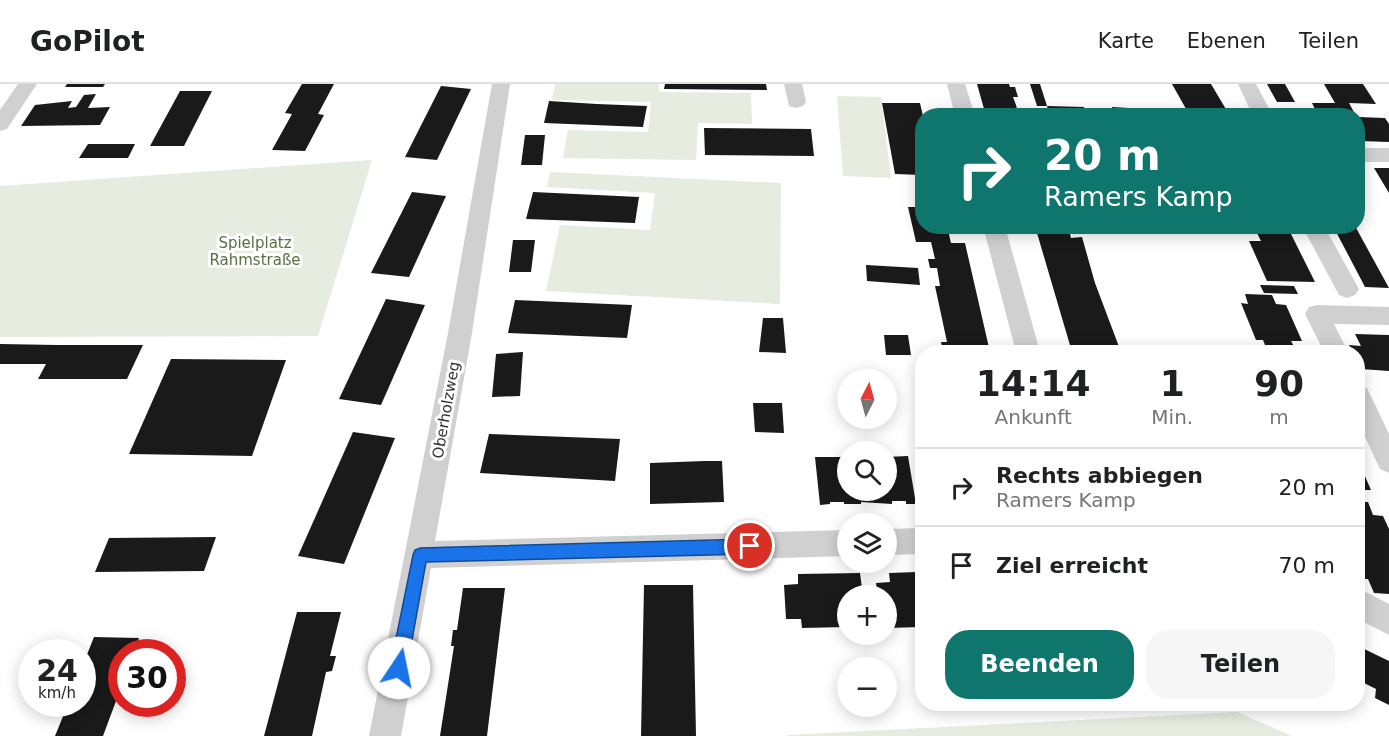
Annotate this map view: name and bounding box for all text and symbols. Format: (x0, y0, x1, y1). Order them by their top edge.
text: GoPilot (30, 25, 145, 58)
text: Karte (1098, 29, 1154, 53)
text: Ebenen (1187, 29, 1266, 53)
text: Teilen (1299, 29, 1359, 53)
text: 20 m (1044, 131, 1161, 180)
icon: right (945, 132, 1023, 210)
text: Ramers Kamp (1044, 181, 1233, 212)
park label: Spielplatz Rahmstraße (209, 234, 301, 269)
street label: Oberholzweg (429, 360, 463, 460)
text: 14:14 (976, 363, 1090, 404)
text: 1 (1160, 363, 1185, 404)
text: 90 (1254, 363, 1304, 404)
north arrow (837, 369, 897, 429)
map controls (837, 369, 897, 717)
text: Ankunft (995, 405, 1072, 429)
text: Min. (1151, 405, 1193, 429)
text: m (1269, 405, 1289, 429)
button: search (837, 441, 897, 501)
text: Rechts abbiegen (996, 463, 1203, 488)
icon: right (945, 471, 978, 504)
text: 20 m (1279, 475, 1335, 500)
text: Ramers Kamp (996, 488, 1136, 512)
button: layers (837, 513, 897, 573)
pin (724, 520, 775, 571)
icon: arrive (733, 529, 766, 562)
icon: arrive (945, 549, 978, 582)
text: Ziel erreicht (996, 553, 1148, 578)
text: 70 m (1279, 553, 1335, 578)
button: + (837, 585, 897, 645)
button: Beenden (945, 630, 1134, 699)
button: Teilen (1146, 630, 1335, 699)
position arrow (367, 636, 431, 700)
speed limit sign: 30 (108, 639, 186, 717)
text: 24 (36, 653, 78, 688)
button: − (837, 657, 897, 717)
text: km/h (38, 684, 76, 702)

